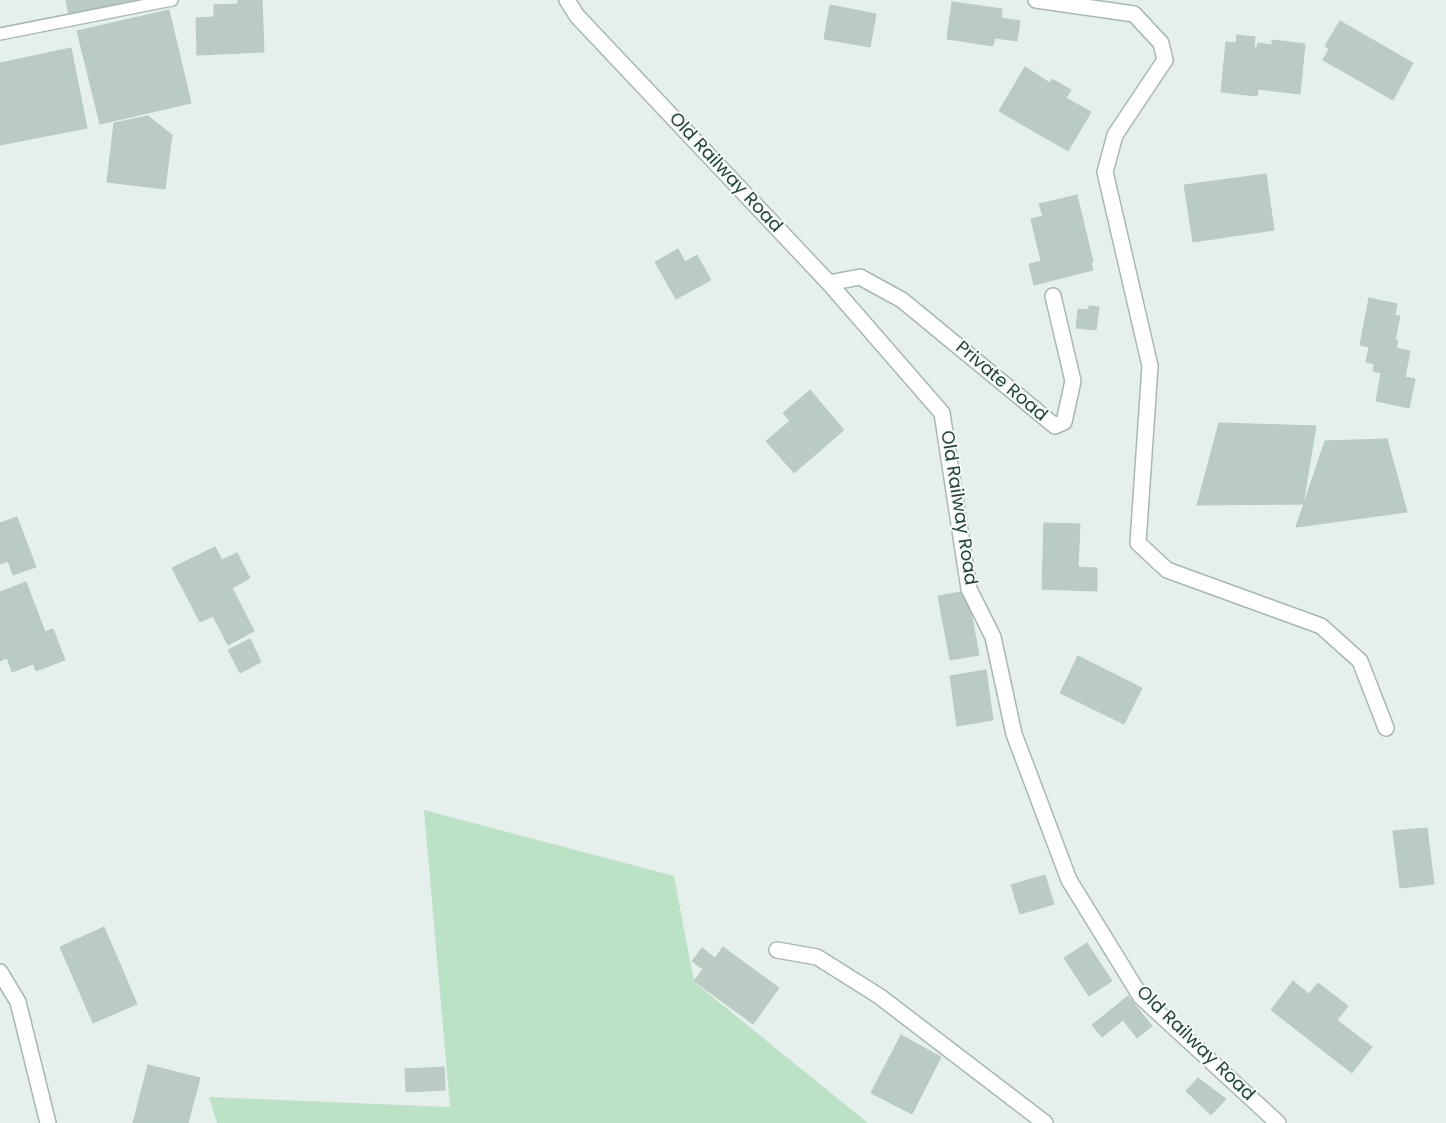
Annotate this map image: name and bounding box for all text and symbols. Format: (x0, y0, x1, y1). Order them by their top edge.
street label: Old Railway Road (664, 109, 786, 237)
street label: Private Road (951, 337, 1051, 427)
street label: Old Railway Road (935, 429, 981, 587)
street label: Old Railway Road (1131, 982, 1259, 1106)

